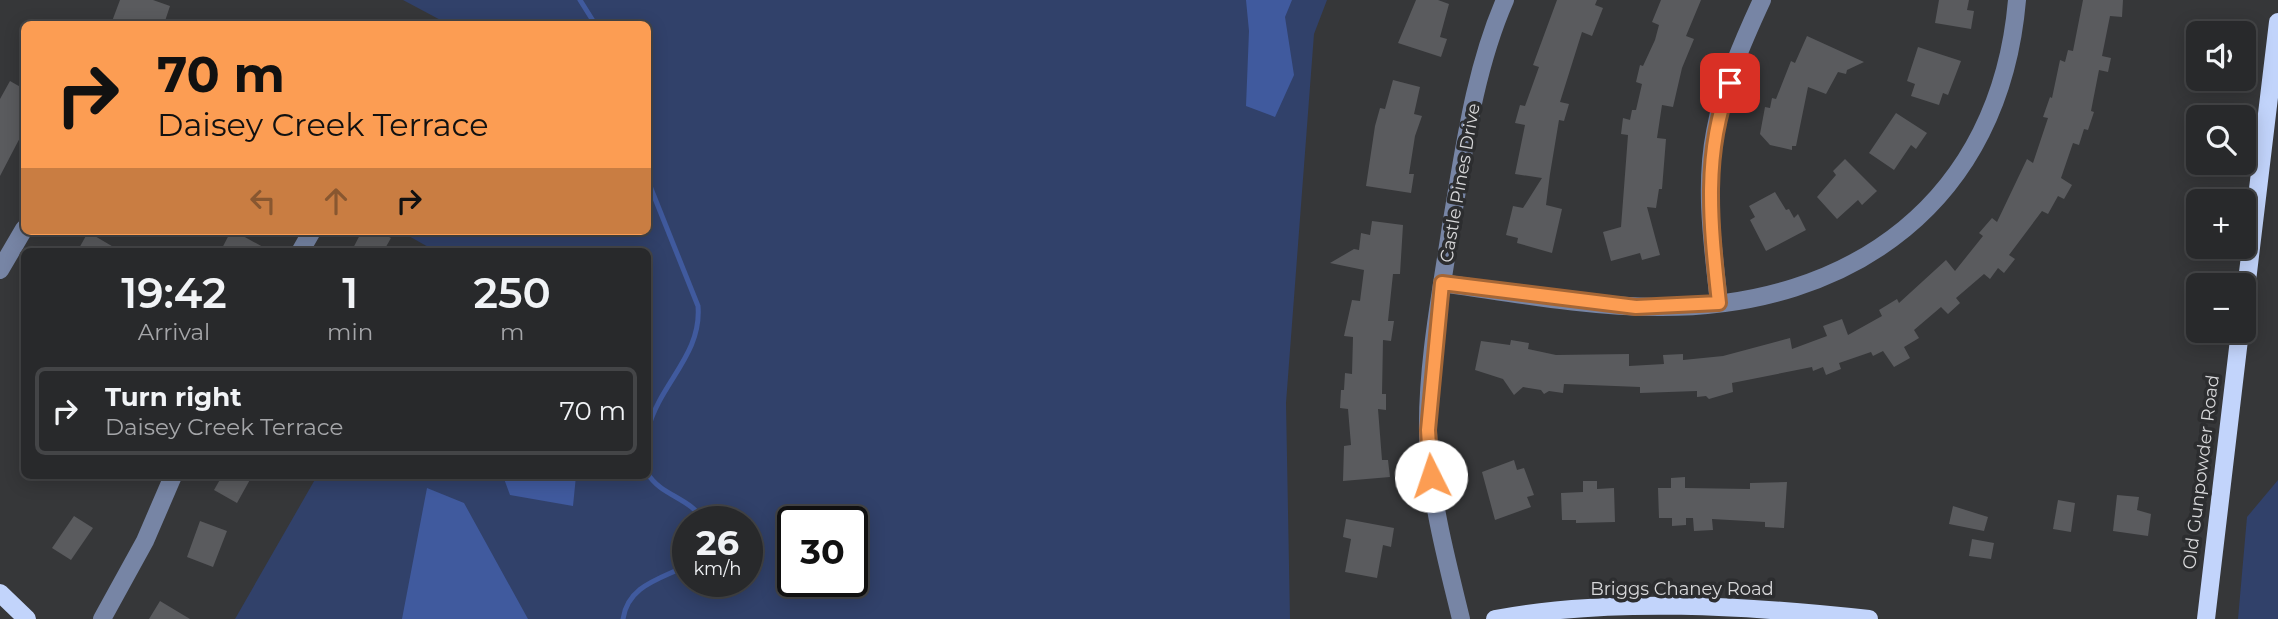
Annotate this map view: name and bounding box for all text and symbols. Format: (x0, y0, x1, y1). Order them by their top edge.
map controls (2186, 21, 2256, 343)
button: sound (2186, 21, 2256, 91)
text: 70 m (157, 45, 285, 104)
icon: right (42, 49, 133, 140)
pin (1700, 53, 1760, 113)
icon: arrive (1711, 64, 1749, 102)
street label: Castle Pines Drive (1435, 102, 1485, 264)
text: Daisey Creek Terrace (157, 105, 489, 144)
button: search (2186, 105, 2256, 175)
icon: left (244, 182, 282, 220)
icon: ahead (317, 182, 355, 220)
icon: right (390, 182, 428, 220)
button: + (2186, 189, 2256, 259)
text: 19:42 (121, 267, 227, 319)
text: 1 (342, 267, 358, 319)
text: 250 (473, 267, 551, 319)
button: − (2186, 273, 2256, 343)
text: Arrival (138, 318, 210, 346)
text: min (327, 318, 373, 346)
text: m (500, 318, 524, 346)
street label: Old Gunpowder Road (2178, 373, 2224, 571)
text: Turn right (105, 381, 241, 413)
icon: right (46, 392, 84, 430)
text: 70 m (560, 395, 626, 427)
text: Daisey Creek Terrace (105, 413, 343, 441)
position arrow (1394, 439, 1468, 513)
speed limit sign: 30 (777, 506, 868, 597)
text: 26 (696, 521, 739, 564)
text: km/h (693, 558, 742, 580)
street label: Briggs Chaney Road (1590, 578, 1774, 600)

